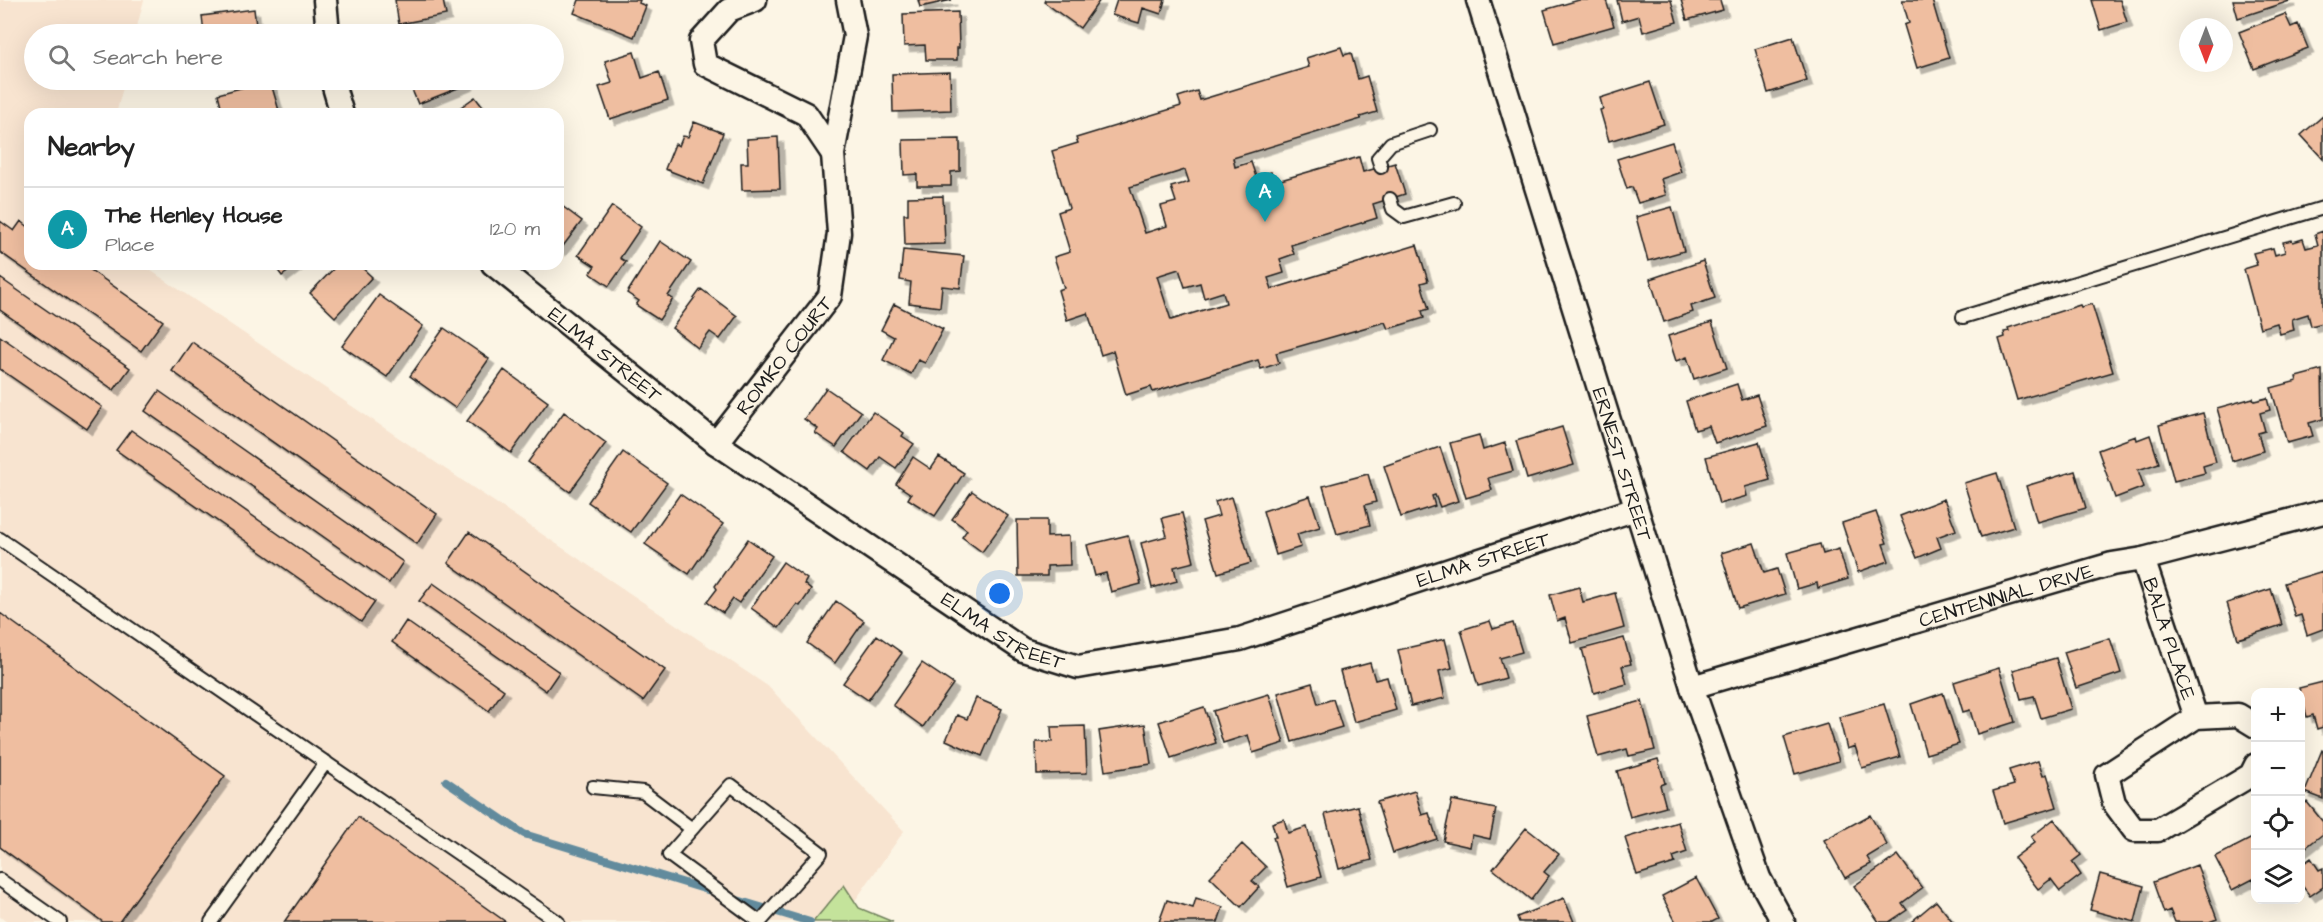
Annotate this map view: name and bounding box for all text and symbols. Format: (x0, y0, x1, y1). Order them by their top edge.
north arrow (2179, 18, 2233, 72)
search box (24, 24, 564, 90)
icon: search (45, 41, 78, 74)
text: Search here (93, 42, 223, 73)
text: Nearby (48, 129, 135, 165)
pin: A (1246, 172, 1284, 222)
text: The Henley House (105, 200, 283, 231)
text: A (61, 215, 74, 243)
text: 120 m (490, 215, 540, 243)
text: Place (105, 231, 155, 259)
street label: ROMKO COURT (730, 290, 840, 421)
street label: ELMA STREET (542, 301, 668, 410)
street label: ERNEST STREET (1584, 384, 1659, 545)
street label: ELMA STREET (1413, 525, 1554, 595)
street label: CENTENNIAL DRIVE (1916, 557, 2097, 635)
street label: BALA PLACE (2135, 574, 2202, 704)
your location (985, 579, 1014, 608)
street label: ELMA STREET (935, 586, 1069, 677)
map controls (2251, 688, 2305, 904)
button: + (2251, 688, 2305, 742)
button: − (2251, 742, 2305, 796)
button: locate (2251, 796, 2305, 850)
button: layers (2251, 850, 2305, 904)

